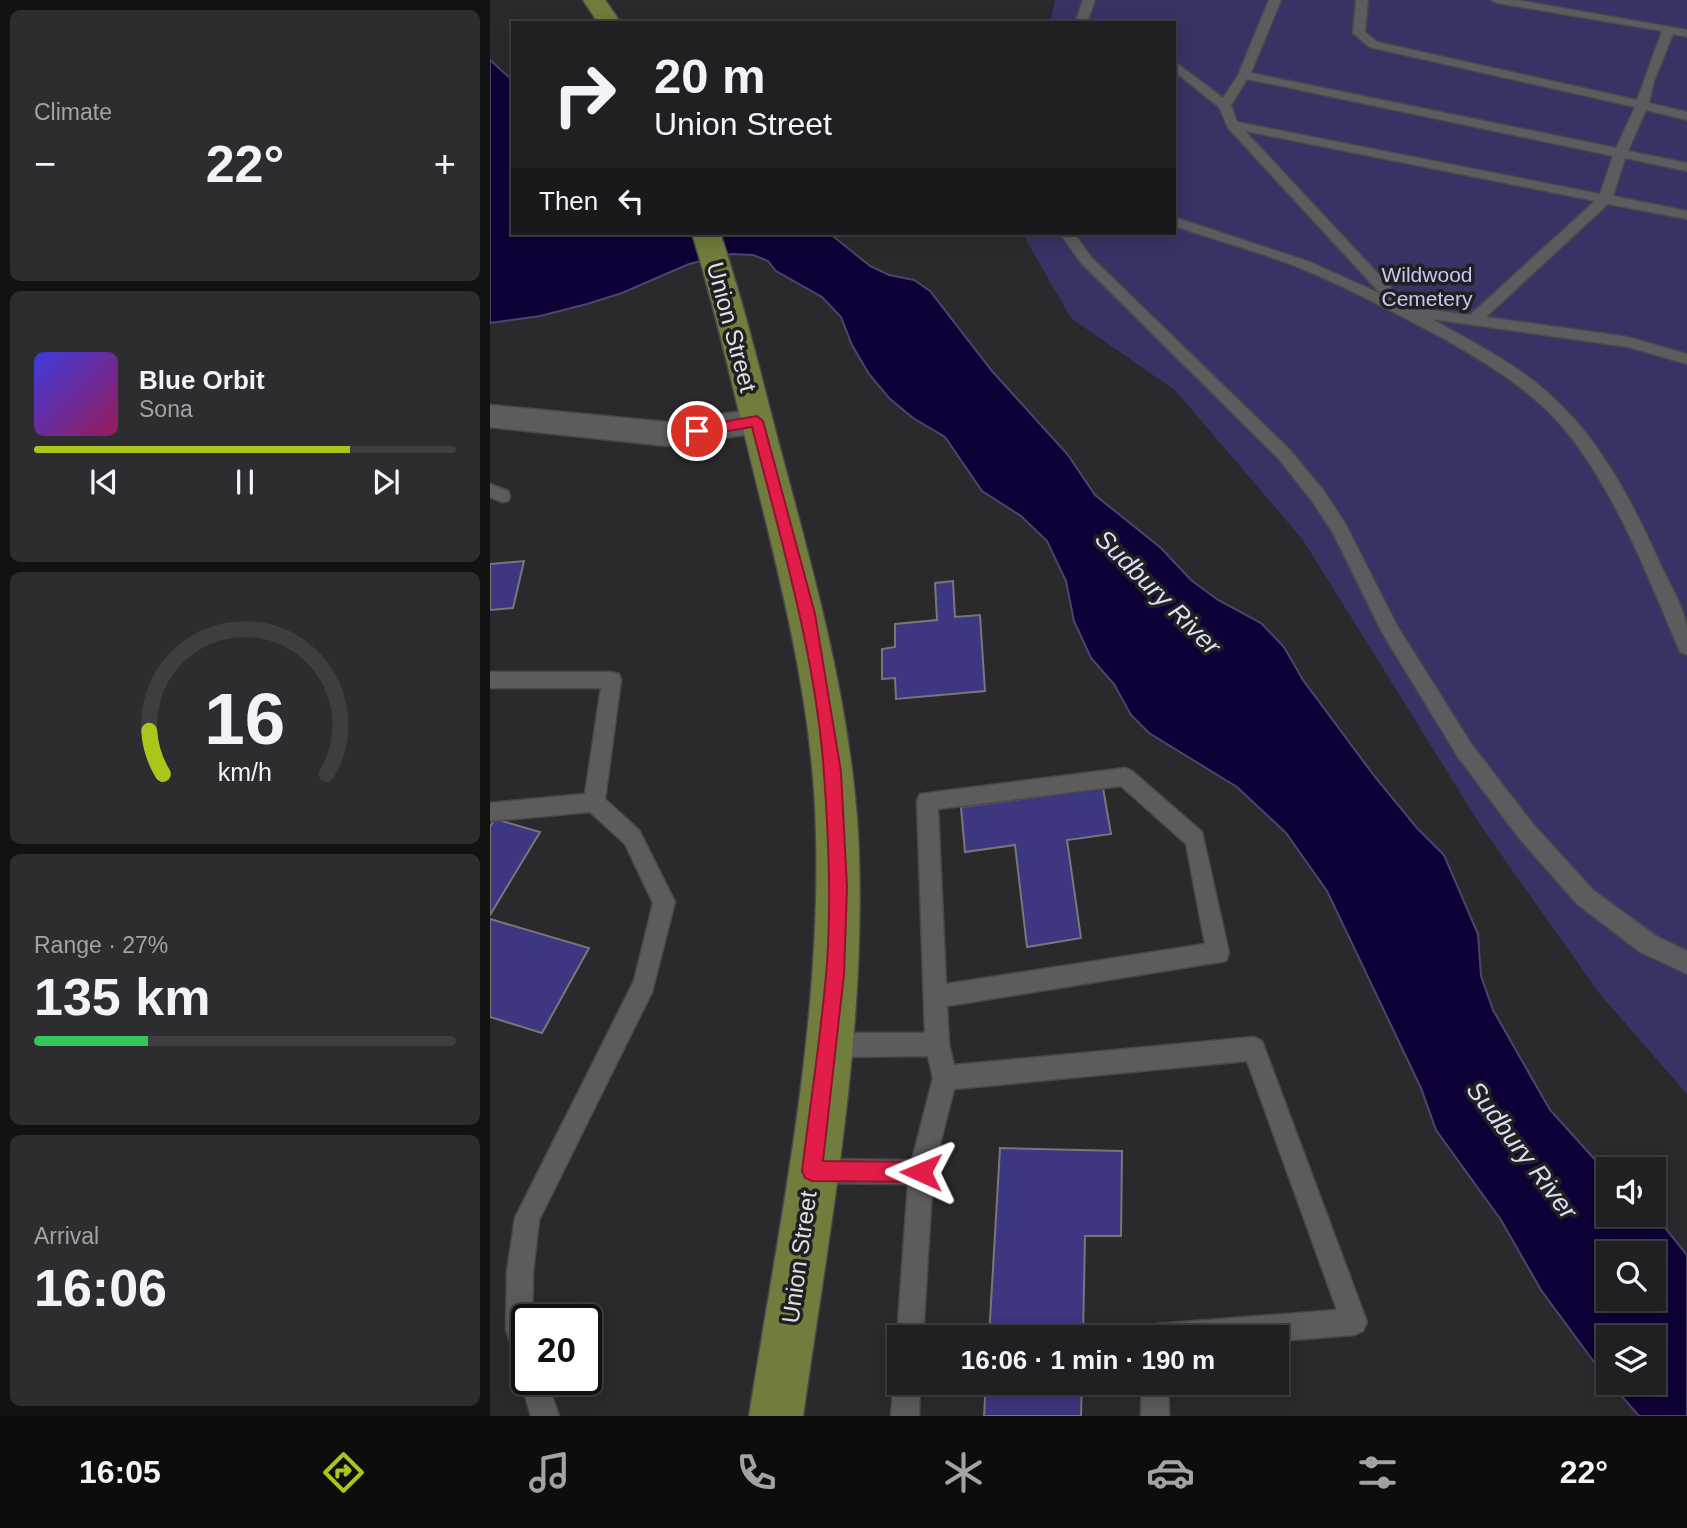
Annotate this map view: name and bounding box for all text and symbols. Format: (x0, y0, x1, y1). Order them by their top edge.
icon: right (539, 49, 630, 140)
text: 20 m (654, 49, 766, 103)
text: Climate (34, 99, 112, 125)
text: Union Street (654, 106, 832, 142)
text: 22° (206, 135, 284, 193)
text: − (34, 143, 56, 185)
text: + (434, 143, 456, 185)
icon: left (612, 182, 650, 220)
text: Then (539, 186, 598, 216)
street label: Union Street (702, 259, 762, 395)
park label: Wildwood Cemetery (1381, 263, 1473, 310)
text: Blue Orbit (139, 365, 265, 395)
text: Sona (139, 396, 193, 422)
pin (667, 401, 727, 461)
icon: arrive (678, 412, 716, 450)
icon: previous (85, 463, 123, 501)
icon: pause (226, 463, 264, 501)
icon: next (367, 463, 405, 501)
water label: Sudbury River (1089, 523, 1228, 662)
text: 16 (205, 678, 285, 759)
text: km/h (218, 758, 272, 786)
text: Range · 27% (34, 932, 168, 958)
text: 135 km (34, 968, 210, 1026)
water label: Sudbury River (1460, 1075, 1584, 1226)
position arrow (884, 1135, 958, 1209)
map controls (1596, 1157, 1666, 1395)
button: sound (1596, 1157, 1666, 1227)
street label: Union Street (776, 1189, 822, 1325)
text: Arrival (34, 1223, 99, 1249)
button: search (1596, 1241, 1666, 1311)
text: 16:06 (34, 1259, 167, 1317)
speed limit sign: 20 (511, 1304, 602, 1395)
button: layers (1596, 1325, 1666, 1395)
text: 16:06 · 1 min · 190 m (961, 1345, 1215, 1375)
icon: directions (319, 1448, 368, 1497)
icon: music (525, 1448, 574, 1497)
icon: phone (732, 1448, 781, 1497)
icon: climate (939, 1448, 988, 1497)
icon: car (1146, 1448, 1195, 1497)
icon: filters (1353, 1448, 1402, 1497)
text: 16:05 (79, 1454, 161, 1490)
text: 22° (1560, 1454, 1608, 1490)

